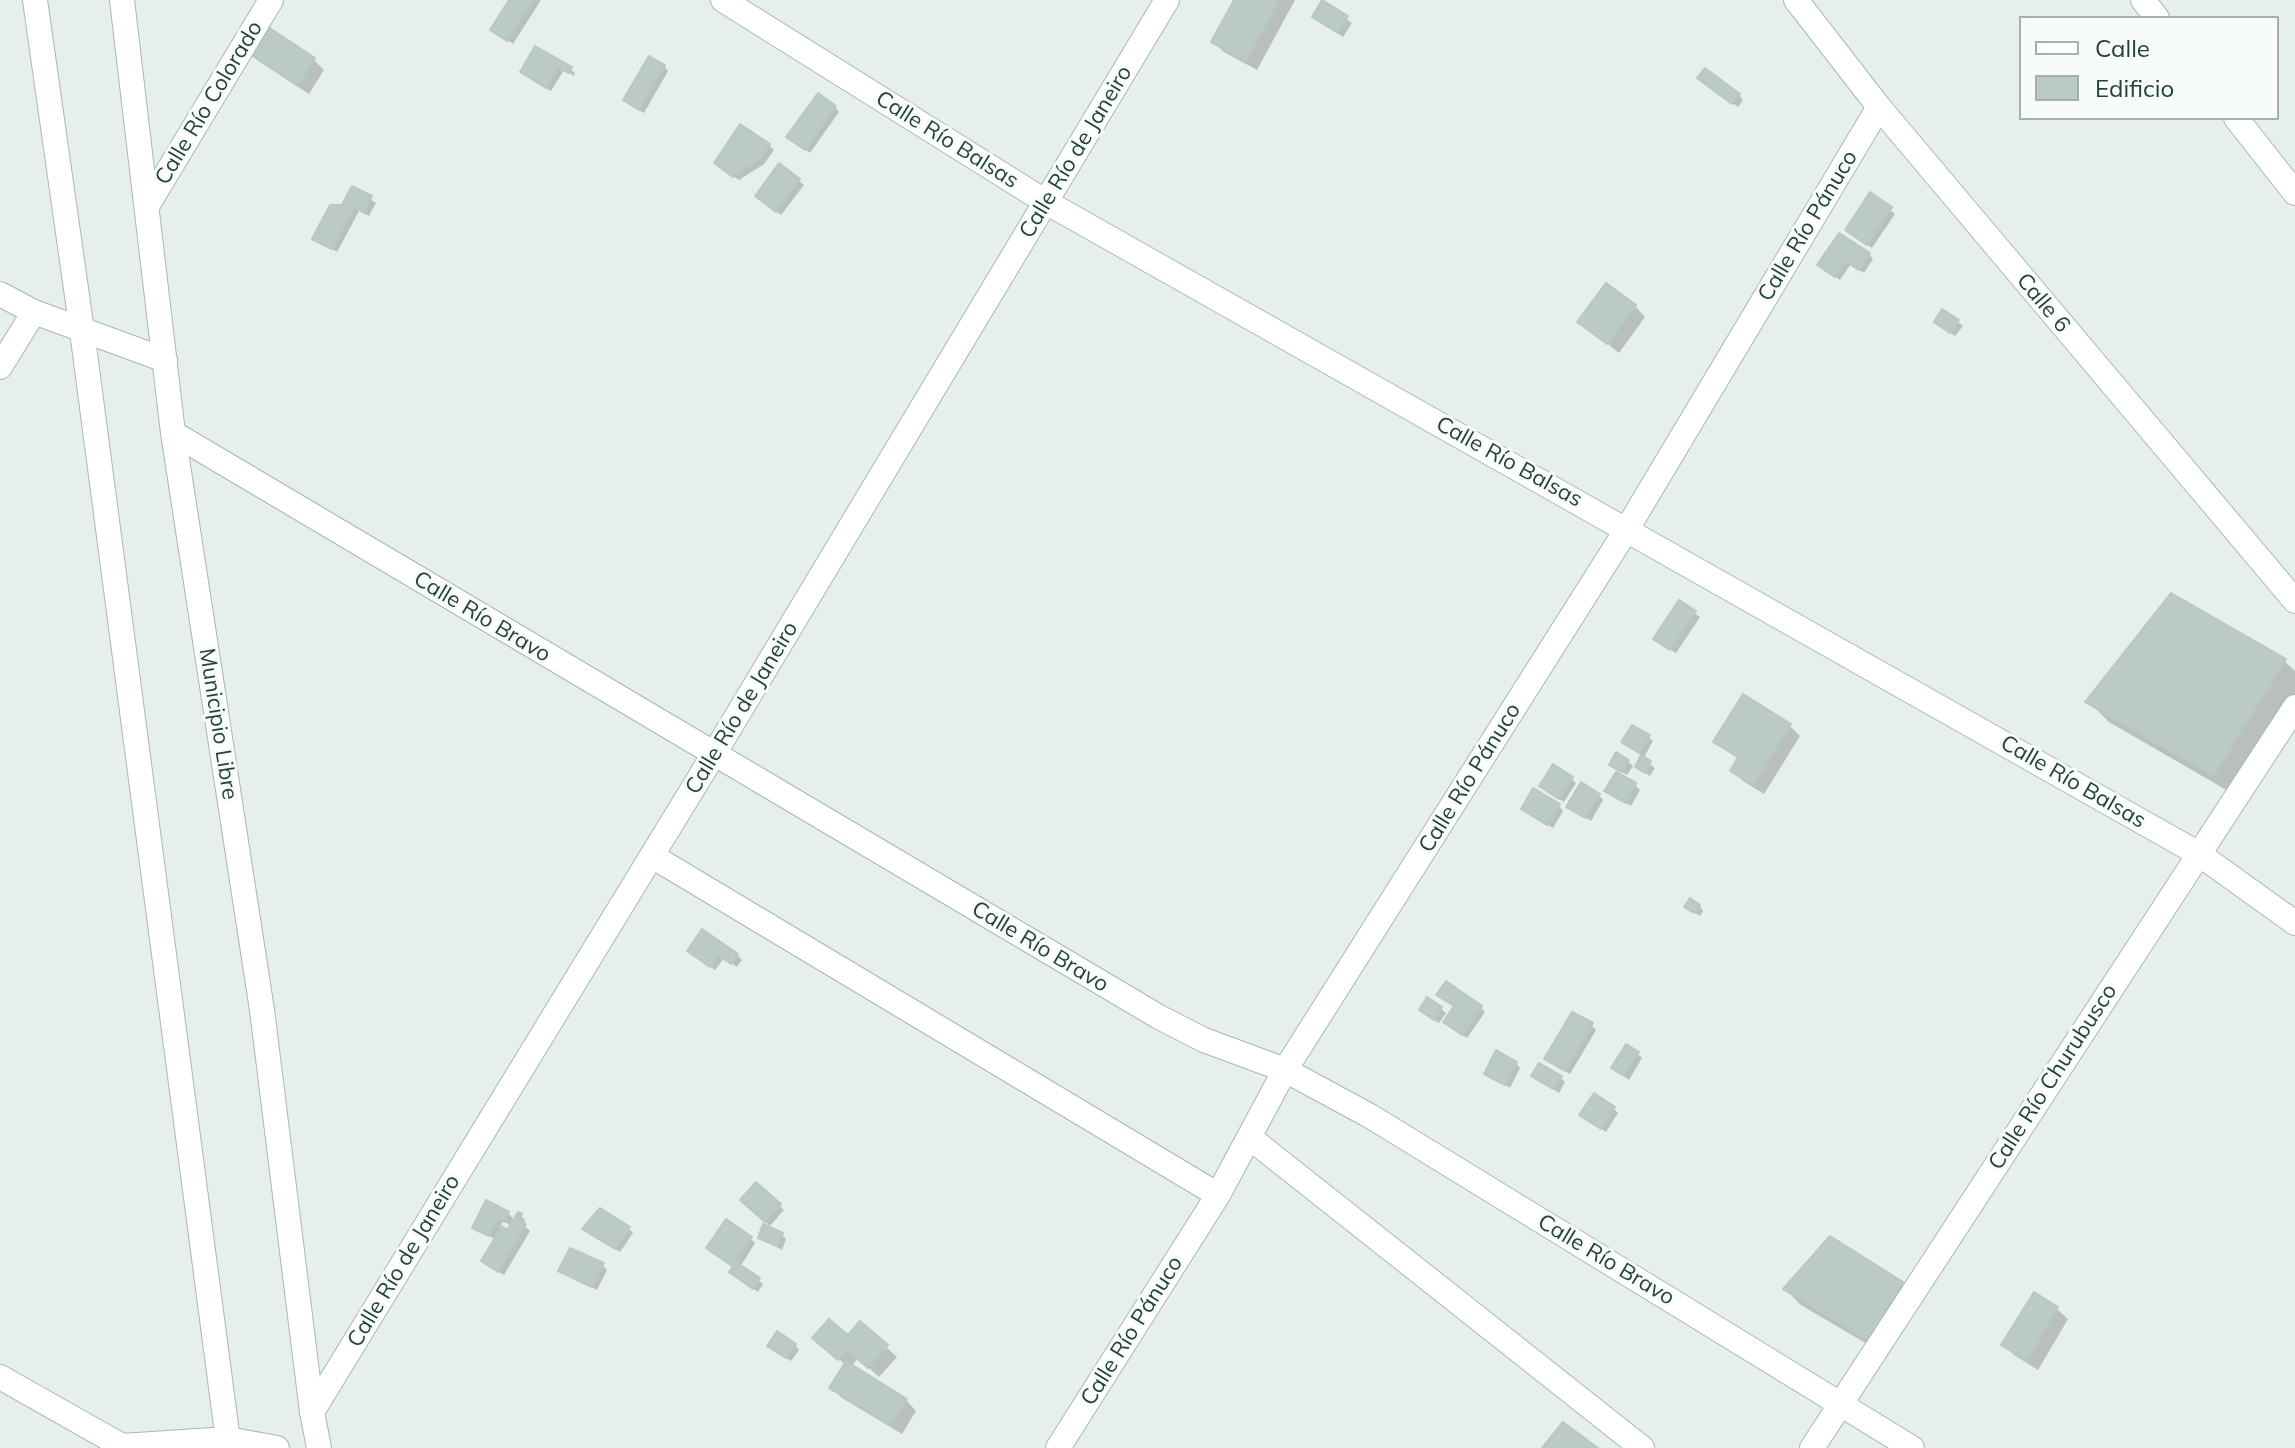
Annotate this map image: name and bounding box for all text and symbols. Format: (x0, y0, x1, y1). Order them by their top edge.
street label: Calle Río Colorado (150, 16, 268, 190)
legend (2019, 16, 2279, 120)
text: Calle (2095, 33, 2150, 63)
street label: Calle Río de Janeiro (1014, 61, 1138, 243)
text: Edificio (2095, 73, 2174, 103)
street label: Calle Río Balsas (871, 86, 1023, 194)
street label: Calle Río Pánuco (1753, 146, 1863, 306)
street label: Calle 6 (2011, 268, 2075, 338)
street label: Calle Río Balsas (1431, 411, 1587, 513)
street label: Calle Río Bravo (409, 566, 555, 668)
street label: Calle Río de Janeiro (680, 617, 804, 799)
street label: Municipio Libre (193, 646, 243, 802)
street label: Calle Río Pánuco (1413, 698, 1527, 858)
street label: Calle Río Balsas (1996, 730, 2150, 834)
street label: Calle Río Bravo (967, 896, 1113, 998)
street label: Calle Río Churubusco (1983, 979, 2123, 1175)
street label: Calle Río de Janeiro (342, 1170, 466, 1352)
street label: Calle Río Bravo (1533, 1209, 1679, 1311)
street label: Calle Río Pánuco (1075, 1251, 1189, 1411)

